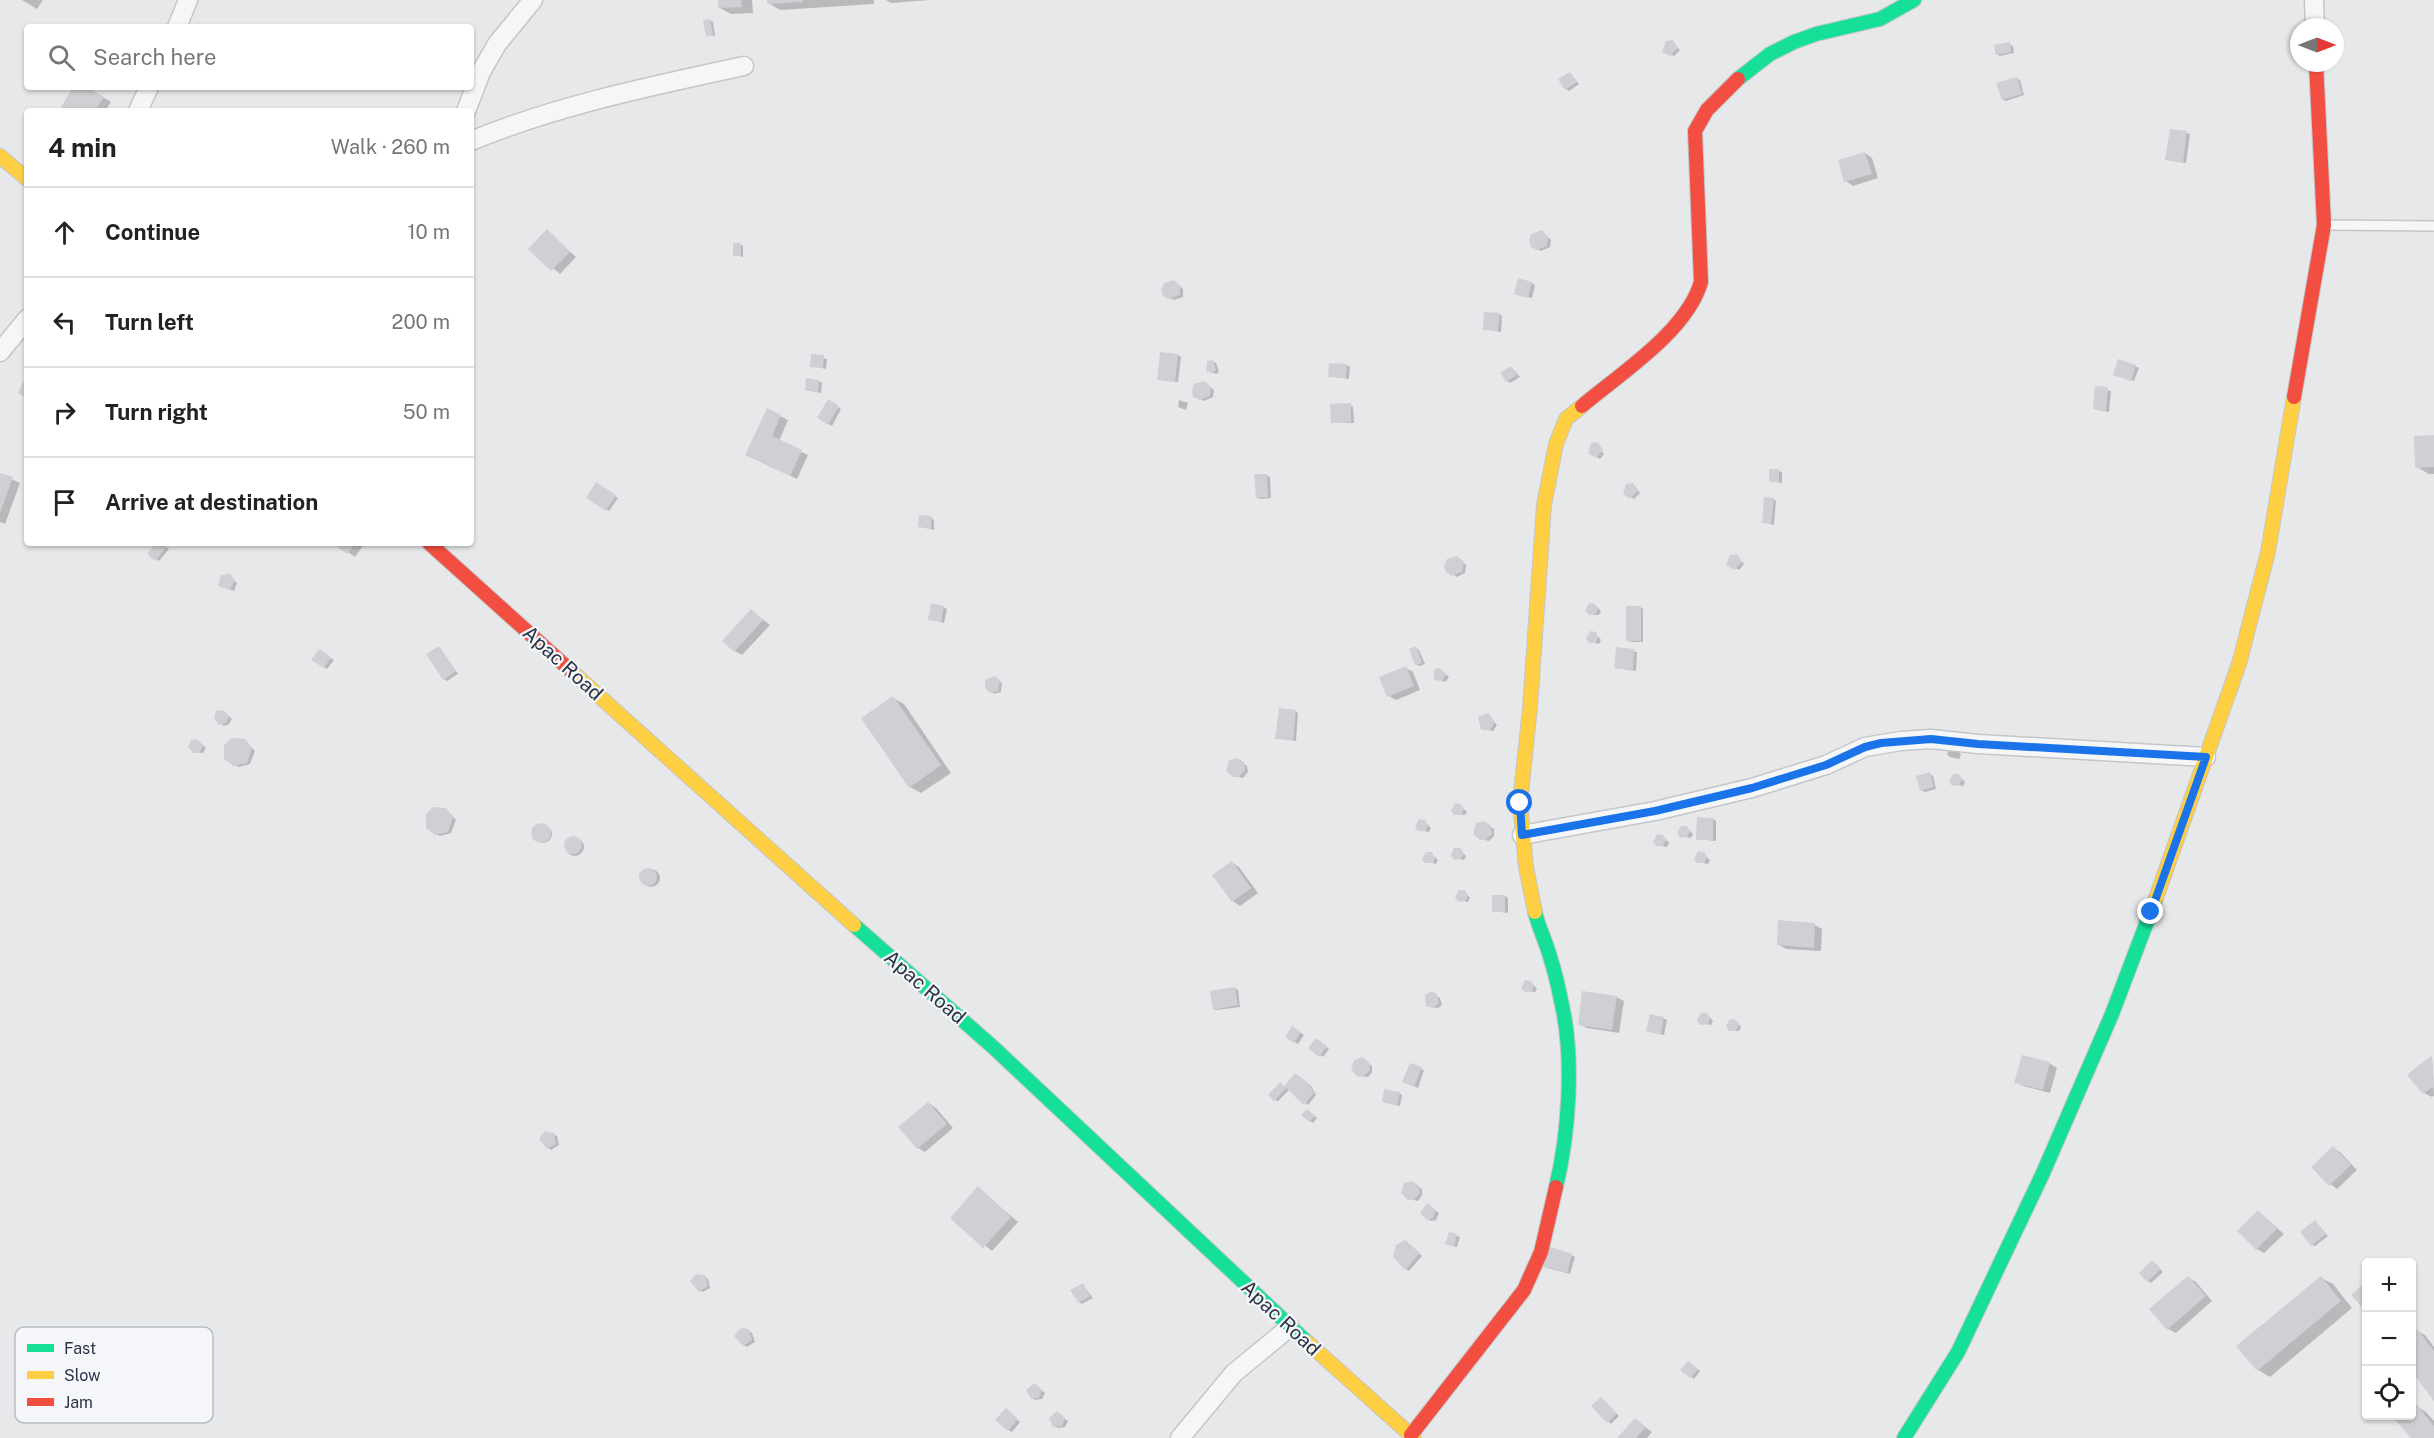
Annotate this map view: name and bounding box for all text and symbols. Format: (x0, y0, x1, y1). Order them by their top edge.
north arrow (2290, 18, 2344, 72)
search box (24, 24, 474, 90)
icon: search (45, 41, 78, 74)
text: Search here (93, 44, 217, 70)
text: 4 min (48, 132, 117, 163)
text: Walk · 260 m (331, 135, 450, 159)
icon: ahead (48, 216, 81, 249)
text: Continue (105, 219, 200, 245)
text: 10 m (407, 220, 450, 244)
icon: left (48, 306, 81, 339)
text: Turn left (105, 309, 194, 335)
text: 200 m (392, 310, 450, 334)
icon: right (48, 396, 81, 429)
text: Turn right (105, 399, 208, 425)
text: 50 m (403, 400, 450, 424)
icon: arrive (48, 486, 81, 519)
text: Arrive at destination (105, 489, 318, 515)
street label: Apac Road (518, 621, 608, 705)
route start (1506, 789, 1532, 815)
route end (2137, 898, 2163, 924)
street label: Apac Road (879, 945, 971, 1029)
map controls (2362, 1258, 2416, 1420)
button: + (2362, 1258, 2416, 1312)
street label: Apac Road (1236, 1275, 1326, 1361)
button: − (2362, 1312, 2416, 1366)
legend (15, 1327, 213, 1423)
text: Fast (64, 1339, 96, 1358)
text: Slow (64, 1366, 101, 1385)
button: locate (2362, 1366, 2416, 1420)
text: Jam (64, 1393, 93, 1412)

